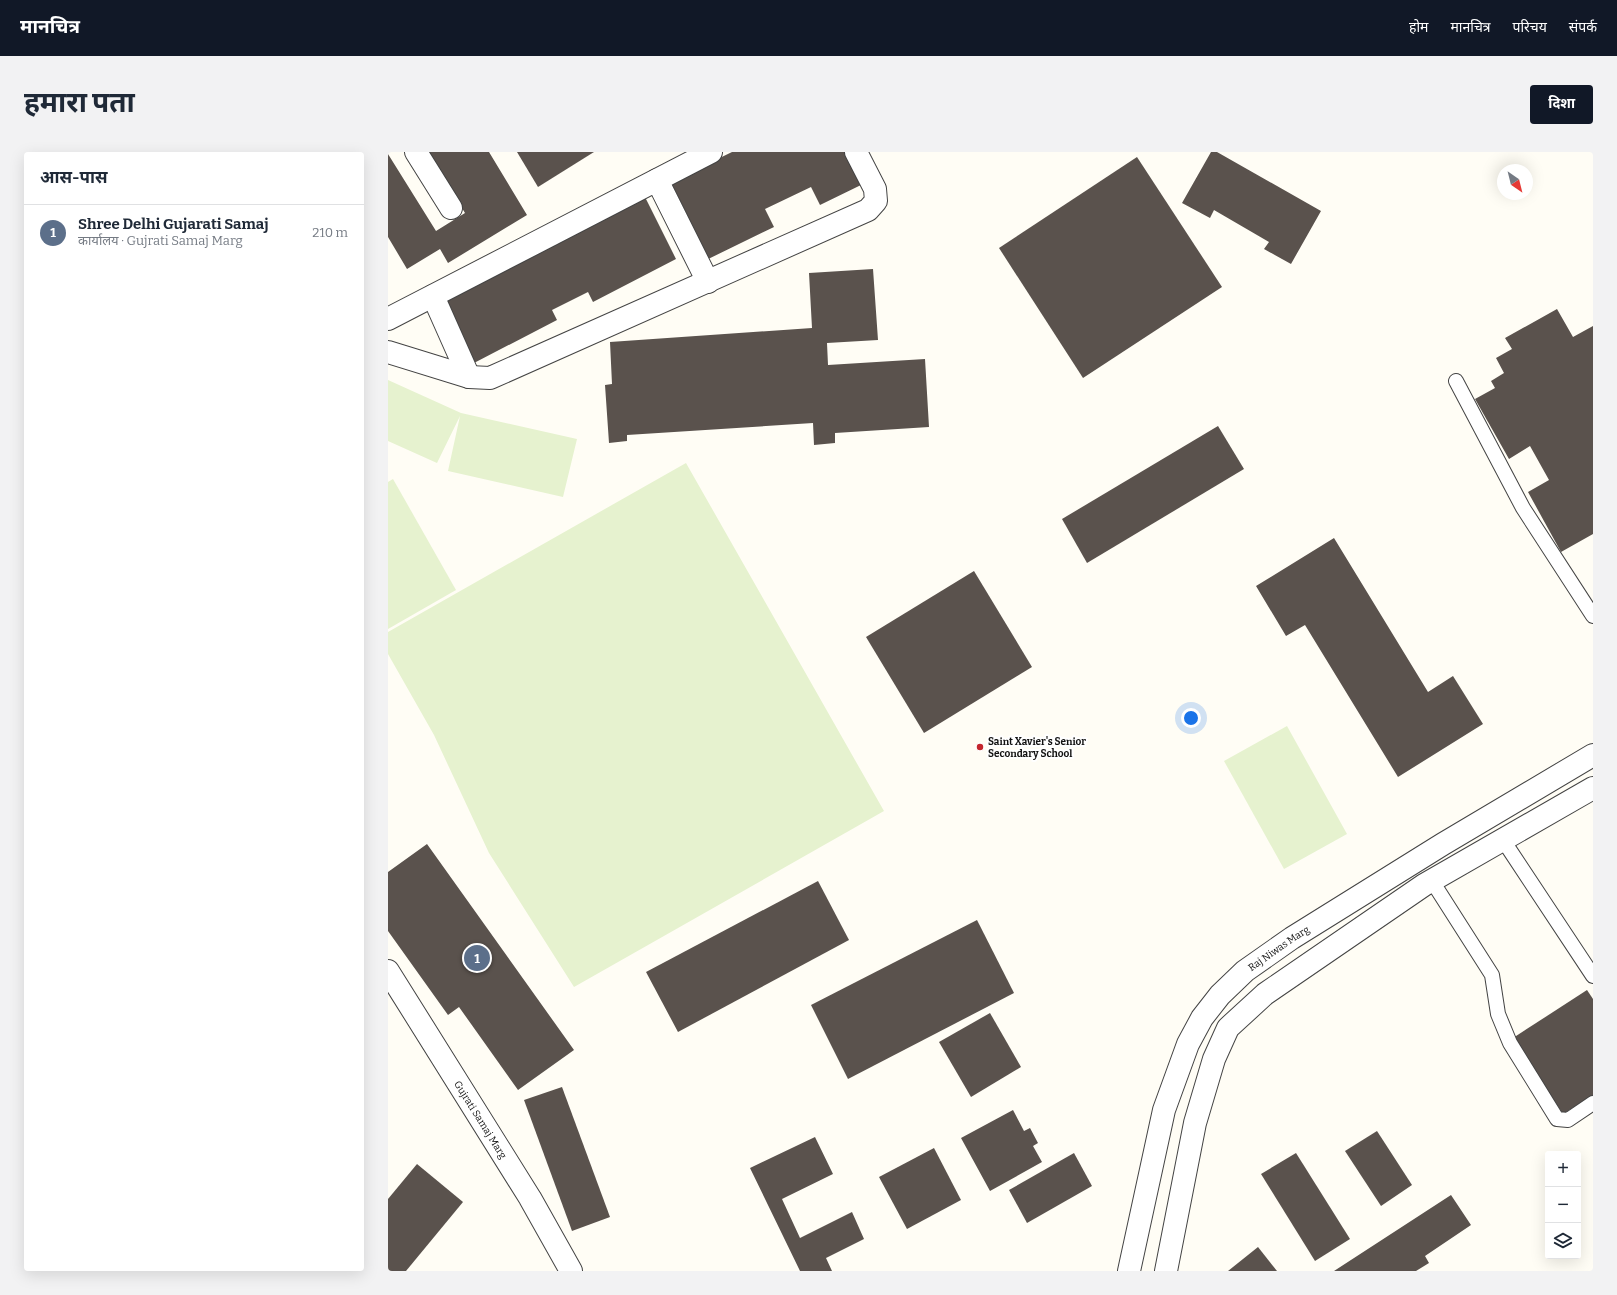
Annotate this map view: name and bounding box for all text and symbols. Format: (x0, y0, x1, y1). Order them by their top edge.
text: मानचित्र (20, 15, 80, 38)
text: होम (1409, 19, 1428, 36)
text: मानचित्र (1450, 19, 1491, 36)
text: परिचय (1513, 19, 1547, 36)
text: संपर्क (1569, 19, 1597, 36)
button: दिशा (1530, 85, 1593, 124)
text: हमारा पता (24, 86, 135, 119)
north arrow (1497, 164, 1533, 200)
text: आस-पास (40, 167, 108, 188)
text: Shree Delhi Gujarati Samaj (78, 215, 269, 233)
text: 1 (50, 225, 56, 240)
text: 210 m (312, 225, 348, 240)
text: कार्यालय · Gujrati Samaj Marg (78, 233, 243, 248)
your location (1181, 708, 1201, 728)
place label: Saint Xavier's Senior Secondary School (988, 736, 1086, 760)
marker: Saint Xavier's Senior Secondary School (975, 742, 985, 752)
street label: Raj Niwas Marg (1246, 924, 1312, 974)
pin: 1 (464, 943, 490, 973)
street label: Gujrati Samaj Marg (451, 1079, 509, 1161)
map controls (1545, 1151, 1581, 1259)
button: + (1545, 1151, 1581, 1187)
button: − (1545, 1187, 1581, 1223)
button: layers (1545, 1223, 1581, 1259)

